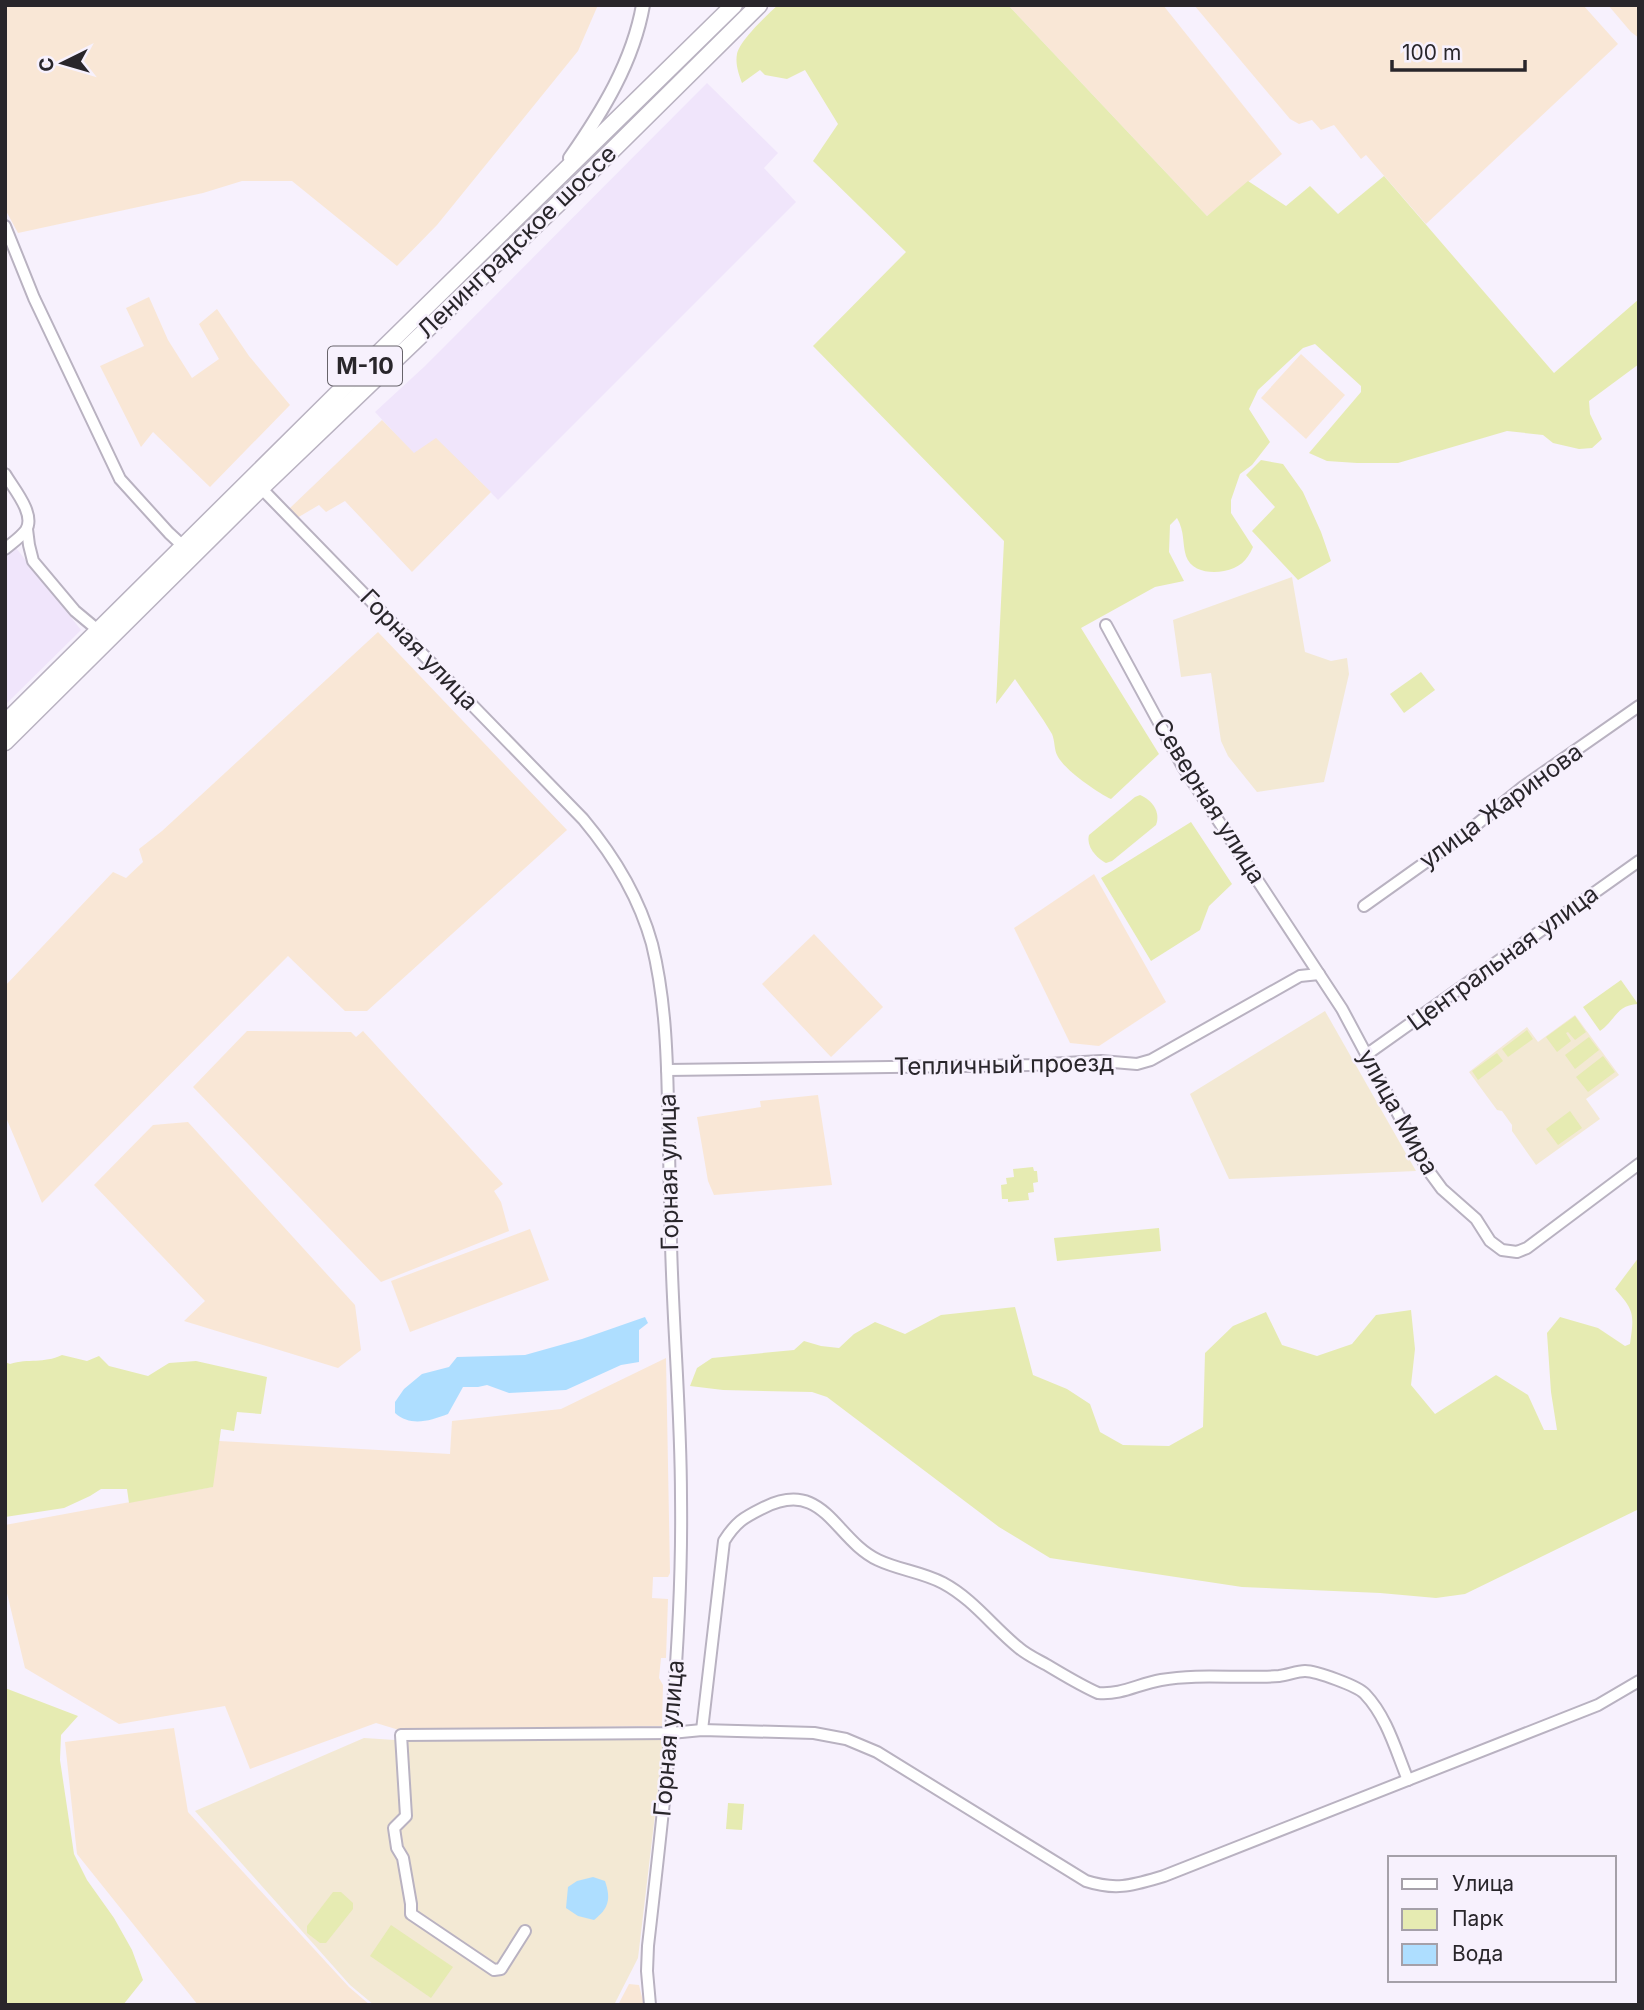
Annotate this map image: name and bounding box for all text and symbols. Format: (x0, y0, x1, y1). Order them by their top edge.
north arrow (28, 28, 98, 98)
scale bar (1392, 28, 1525, 72)
text: 100 m (1402, 40, 1461, 65)
text: С (34, 56, 59, 72)
street label: Ленинградское шоссе (411, 139, 622, 344)
road number: М-10 (328, 346, 402, 386)
street label: Горная улица (354, 583, 484, 716)
street label: Северная улица (1147, 713, 1272, 889)
street label: улица Жаринова (1413, 737, 1588, 875)
street label: Центральная улица (1402, 879, 1604, 1037)
street label: улица Мира (1352, 1044, 1445, 1180)
street label: Тепличный проезд (894, 1048, 1114, 1081)
street label: Горная улица (653, 1093, 684, 1251)
street label: Горная улица (647, 1658, 690, 1817)
legend (1388, 1856, 1616, 1982)
text: Улица (1452, 1871, 1514, 1896)
text: Парк (1452, 1906, 1504, 1931)
text: Вода (1452, 1941, 1503, 1966)

